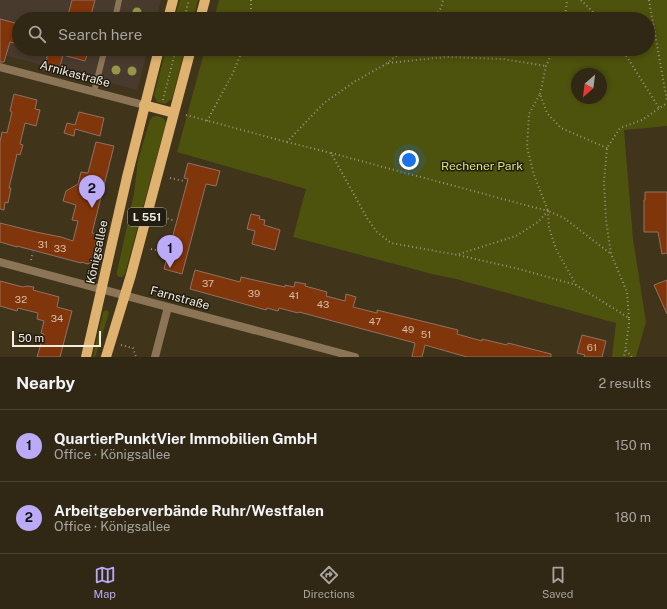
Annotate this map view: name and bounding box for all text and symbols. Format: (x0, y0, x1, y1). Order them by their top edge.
search box (12, 12, 655, 56)
icon: search (26, 23, 48, 45)
text: Search here (58, 26, 142, 43)
street label: Arnikastraße (38, 58, 112, 90)
north arrow (571, 68, 607, 104)
your location (399, 150, 419, 170)
park label: Rechener Park (441, 159, 523, 173)
pin: 2 (79, 175, 105, 208)
road number: L 551 (128, 208, 166, 226)
street label: Königsallee (83, 219, 111, 285)
pin: 1 (157, 235, 183, 268)
house number: 31 (38, 238, 48, 250)
house number: 33 (54, 242, 66, 254)
house number: 37 (202, 277, 214, 289)
street label: Farnstraße (149, 283, 211, 313)
house number: 39 (248, 287, 260, 299)
house number: 41 (289, 289, 299, 301)
house number: 32 (15, 293, 27, 305)
house number: 43 (317, 298, 329, 310)
house number: 34 (51, 312, 63, 324)
house number: 47 (369, 315, 381, 327)
house number: 49 (402, 323, 414, 335)
house number: 51 (421, 328, 431, 340)
scale bar (12, 329, 101, 348)
text: 50 m (18, 332, 44, 344)
house number: 61 (587, 341, 597, 353)
text: Nearby (16, 373, 75, 393)
text: 2 results (599, 376, 651, 391)
text: QuartierPunktVier Immobilien GmbH (54, 430, 318, 447)
text: 1 (26, 438, 32, 453)
text: 150 m (615, 438, 651, 453)
text: Office · Königsallee (54, 447, 170, 462)
text: Arbeitgeberverbände Ruhr/Westfalen (54, 502, 324, 519)
text: 2 (25, 510, 33, 525)
text: 180 m (615, 510, 651, 525)
text: Office · Königsallee (54, 519, 170, 534)
tab: Map (94, 564, 116, 600)
tab: Directions (303, 564, 355, 600)
tab: Saved (542, 564, 573, 600)

